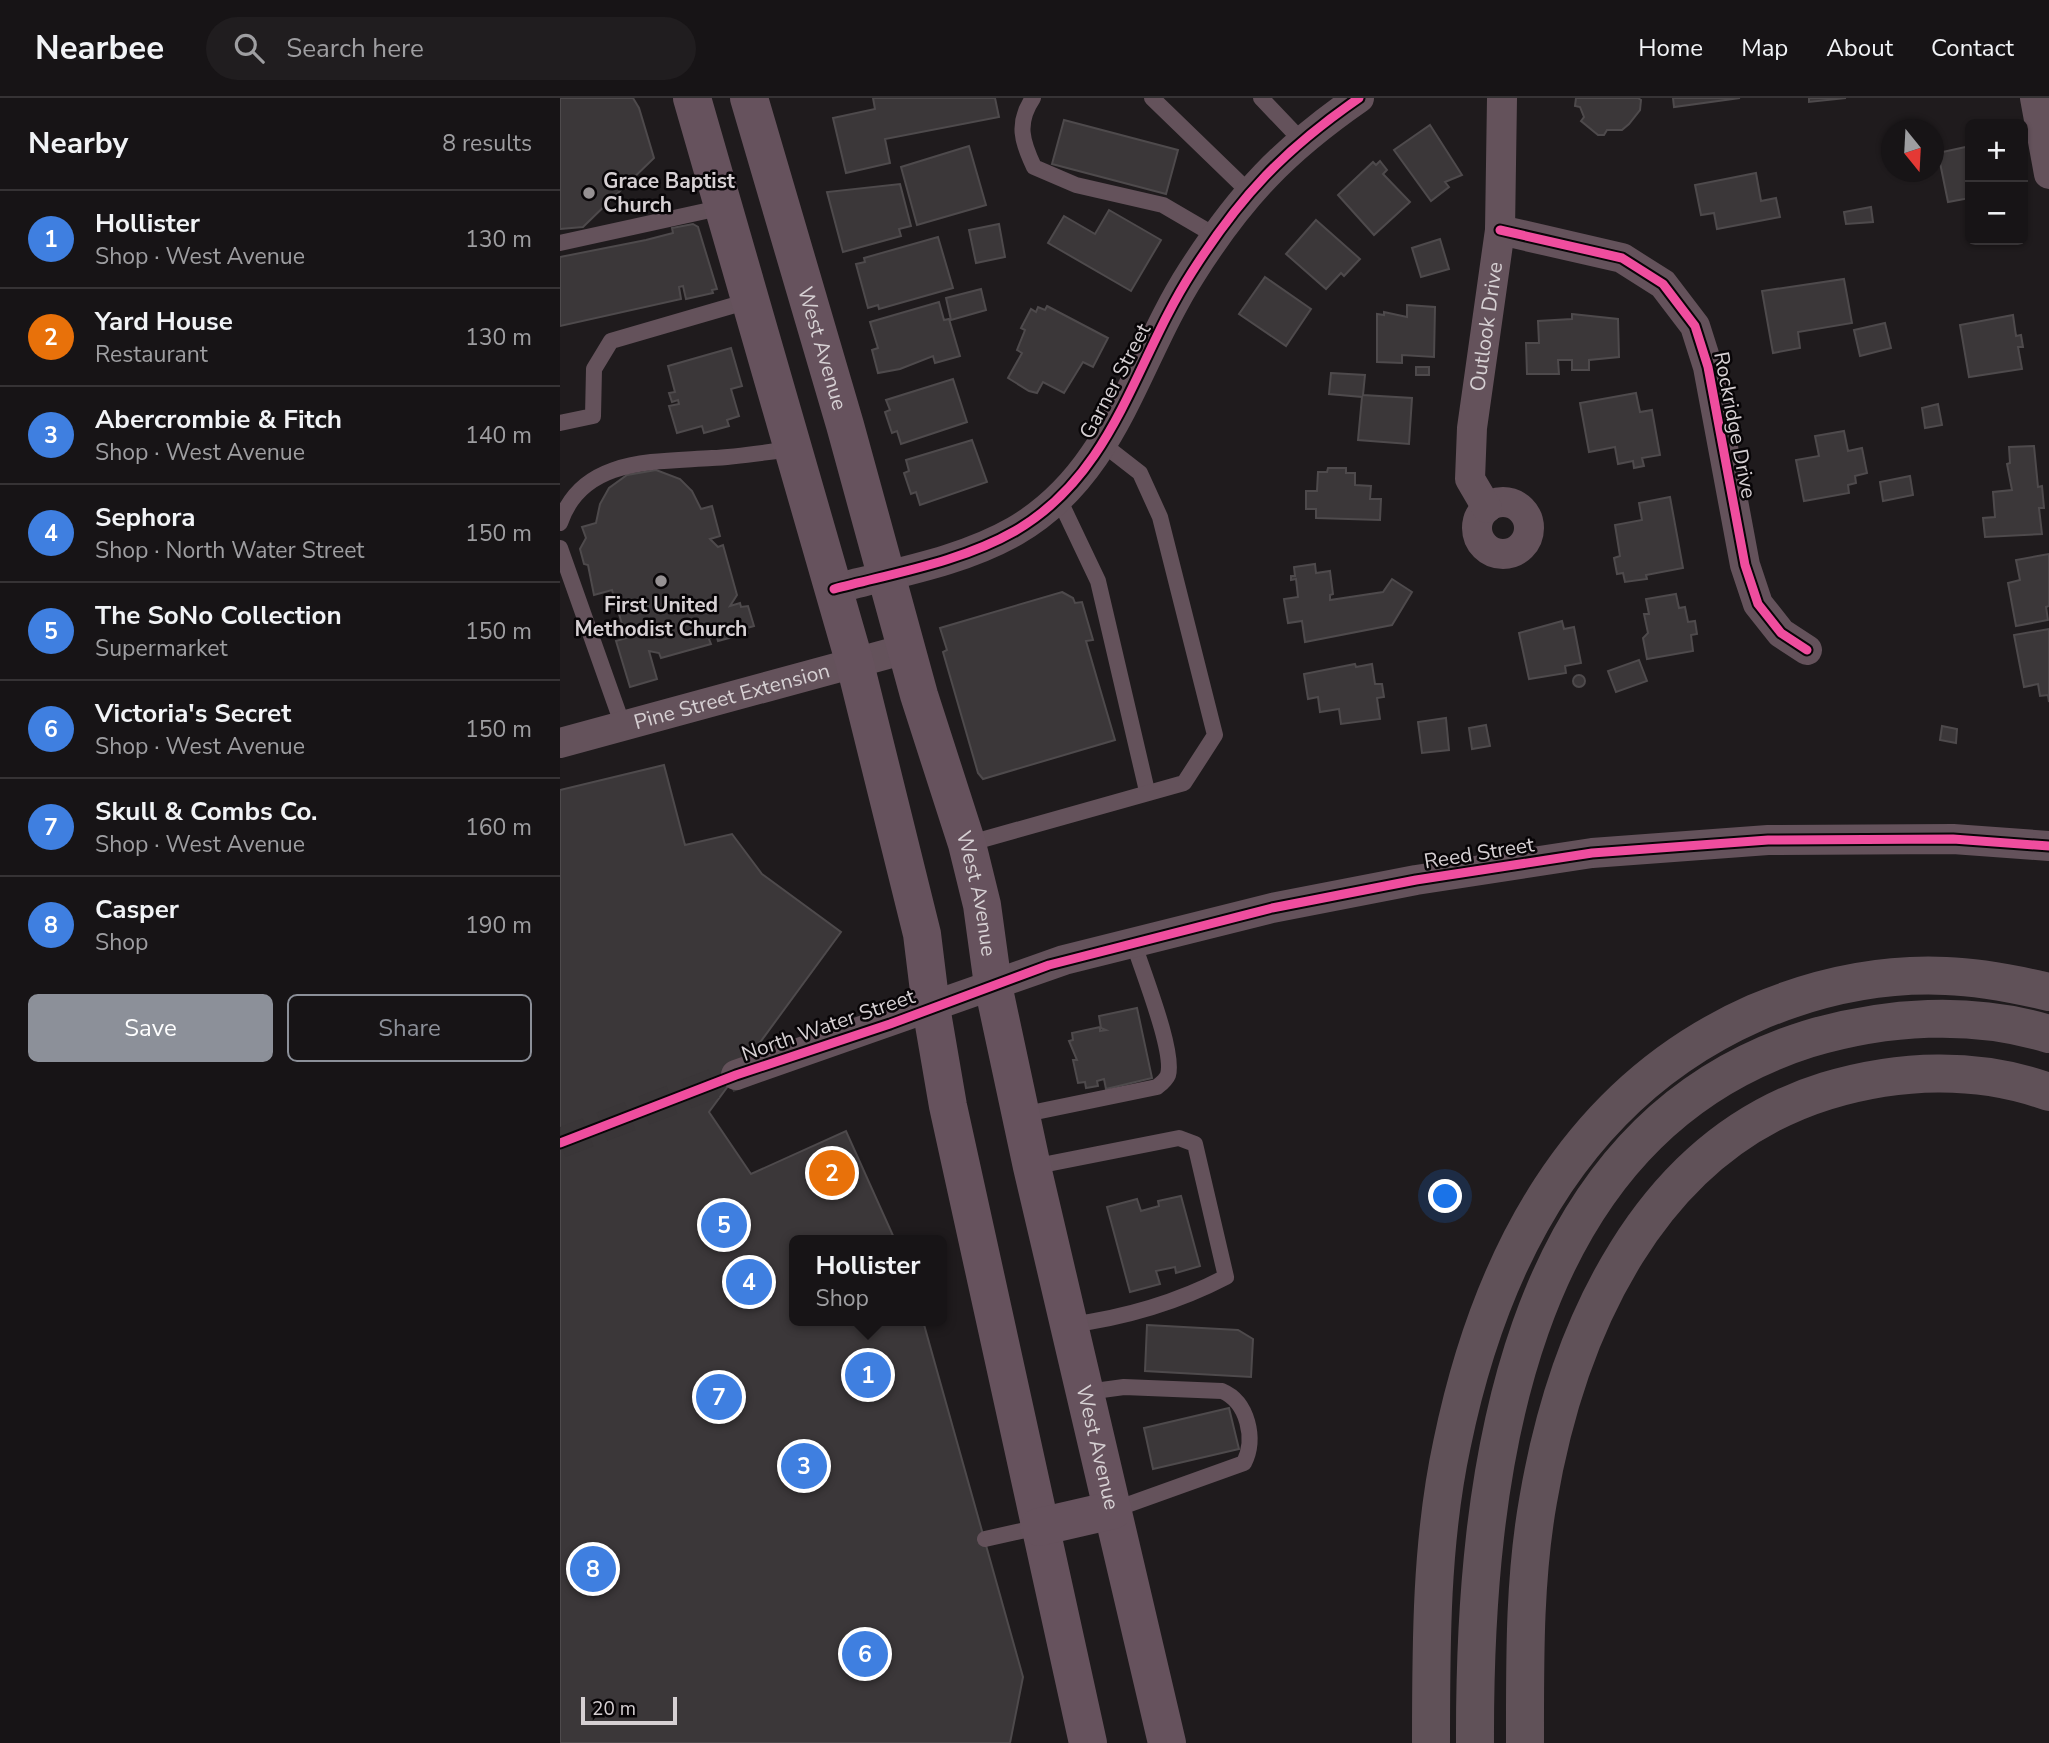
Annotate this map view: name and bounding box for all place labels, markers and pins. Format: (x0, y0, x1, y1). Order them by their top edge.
place label: Grace Baptist Church (603, 167, 736, 219)
marker: Grace Baptist Church (581, 185, 597, 201)
marker: First United Methodist Church (653, 573, 669, 589)
place label: First United Methodist Church (575, 591, 747, 643)
pin: 2 (809, 1147, 855, 1199)
pin: 5 (701, 1199, 747, 1251)
pin: 4 (726, 1256, 772, 1308)
pin: 1 (845, 1349, 891, 1401)
pin: 7 (696, 1371, 742, 1423)
pin: 3 (781, 1440, 827, 1492)
pin: 8 (570, 1543, 616, 1595)
pin: 6 (842, 1628, 888, 1680)

